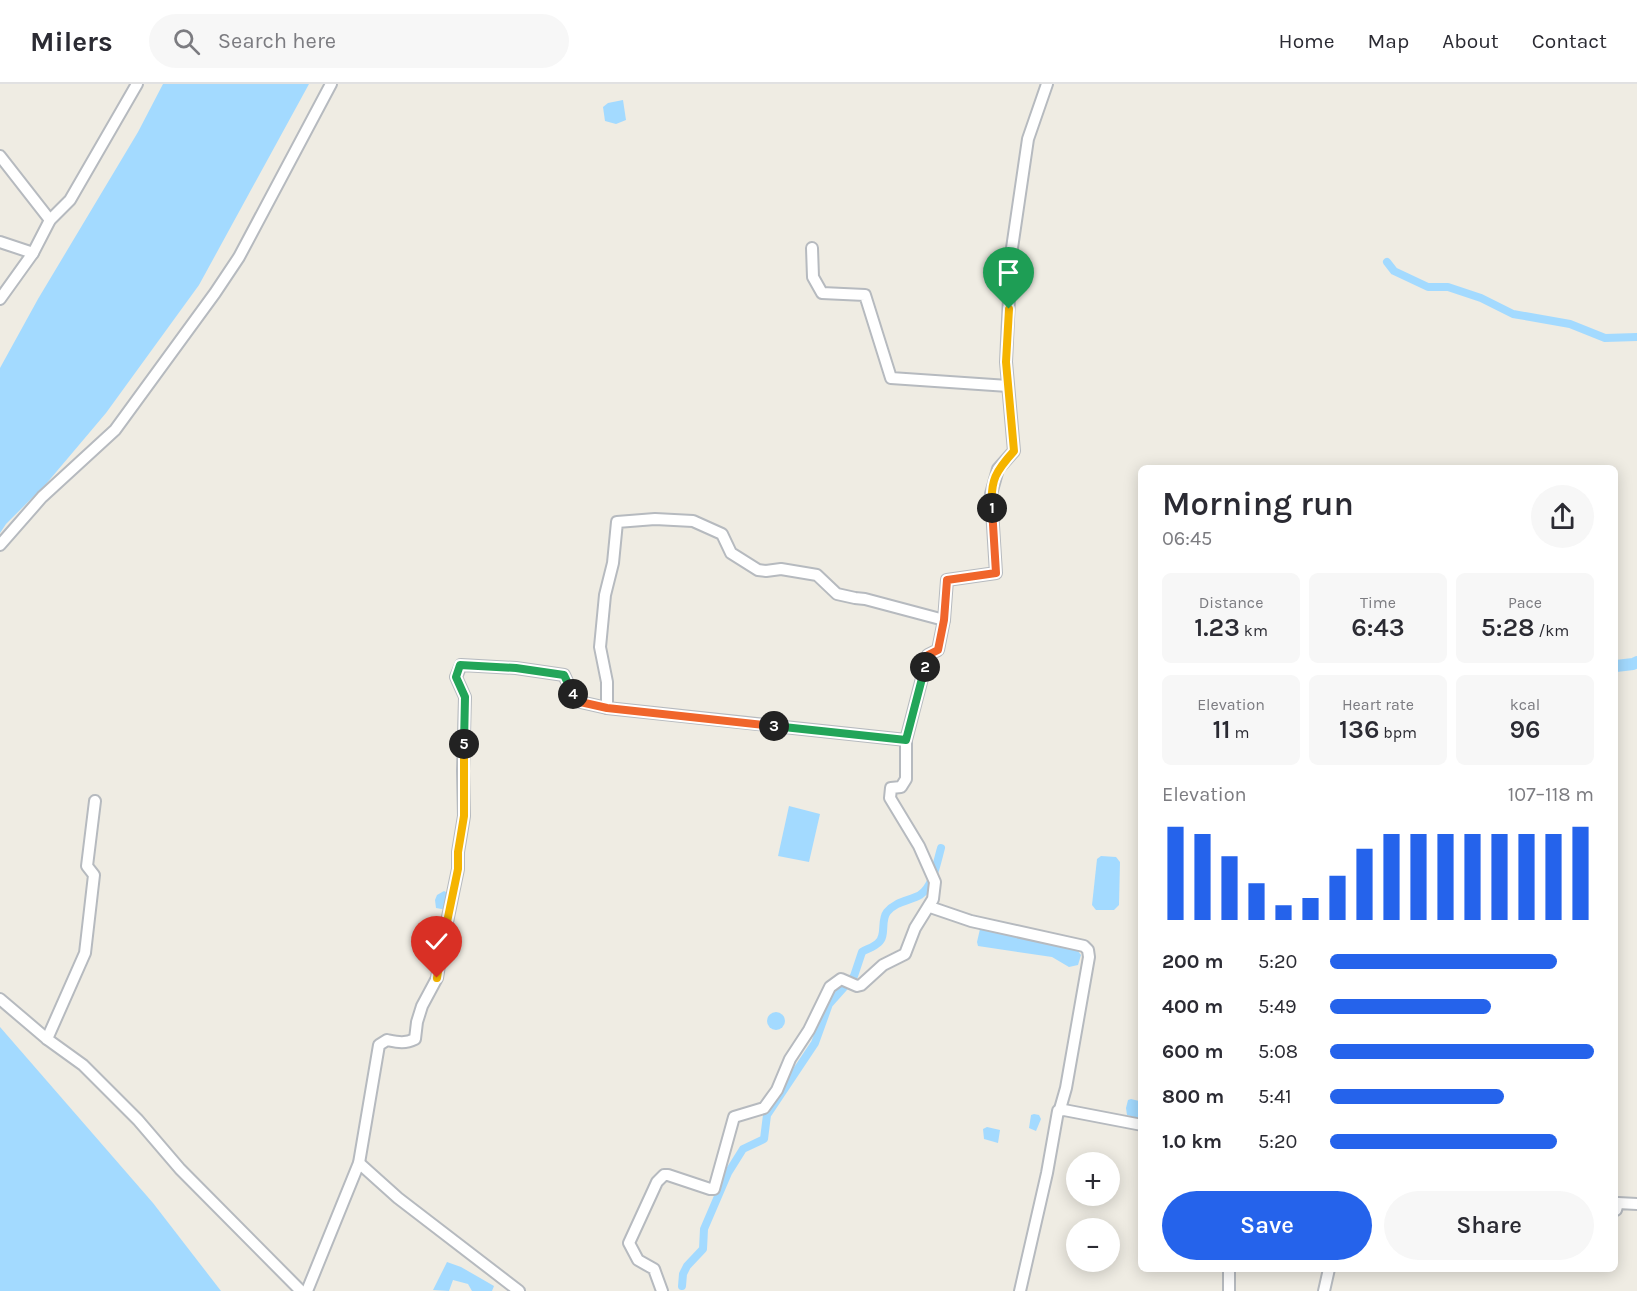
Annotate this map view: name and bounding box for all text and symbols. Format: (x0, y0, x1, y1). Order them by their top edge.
search box (149, 14, 569, 68)
text: Milers (30, 25, 113, 58)
icon: search (170, 25, 203, 58)
text: Search here (218, 28, 336, 54)
text: Home (1279, 29, 1335, 53)
text: Map (1368, 29, 1409, 53)
text: About (1442, 29, 1499, 53)
text: Contact (1532, 29, 1607, 53)
pin (983, 247, 1034, 309)
icon: arrive (992, 256, 1025, 289)
text: Morning run (1162, 485, 1354, 523)
button: share (1531, 485, 1594, 548)
pin: 1 (977, 493, 1007, 523)
text: 1 (989, 498, 995, 517)
text: 06:45 (1162, 527, 1212, 550)
text: Distance (1199, 593, 1263, 612)
text: Time (1360, 593, 1396, 612)
text: Pace (1508, 593, 1542, 612)
text: 1.23 (1194, 612, 1240, 643)
text: 6:43 (1351, 612, 1405, 643)
text: 5:28 (1481, 612, 1535, 643)
text: km (1240, 621, 1268, 640)
text: /km (1535, 621, 1569, 640)
pin: 2 (910, 652, 940, 682)
text: 2 (920, 657, 930, 676)
pin: 4 (558, 679, 588, 709)
text: 4 (568, 684, 578, 703)
text: Elevation (1197, 695, 1265, 714)
text: Heart rate (1342, 695, 1414, 714)
text: kcal (1510, 695, 1540, 714)
pin: 3 (759, 711, 789, 741)
text: 11 (1213, 714, 1231, 745)
text: 136 (1339, 714, 1379, 745)
text: 96 (1509, 714, 1541, 745)
text: 3 (769, 716, 779, 735)
text: m (1231, 723, 1249, 742)
text: bpm (1379, 723, 1417, 742)
pin: 5 (449, 729, 479, 759)
text: 5 (459, 734, 469, 753)
text: Elevation (1162, 783, 1247, 806)
text: 107–118 m (1508, 783, 1594, 806)
pin (411, 916, 462, 978)
icon: check (420, 925, 453, 958)
text: 200 m (1162, 950, 1223, 973)
text: 5:20 (1258, 950, 1297, 973)
text: 400 m (1162, 995, 1223, 1018)
text: 5:49 (1258, 995, 1297, 1018)
text: 600 m (1162, 1040, 1223, 1063)
text: 5:08 (1258, 1040, 1298, 1063)
text: 800 m (1162, 1085, 1224, 1108)
text: 5:41 (1258, 1085, 1292, 1108)
text: 1.0 km (1162, 1130, 1222, 1153)
text: 5:20 (1258, 1130, 1297, 1153)
map controls (1066, 1152, 1120, 1272)
button: + (1066, 1152, 1120, 1206)
button: Save (1162, 1191, 1372, 1260)
button: Share (1384, 1191, 1594, 1260)
button: − (1066, 1218, 1120, 1272)

